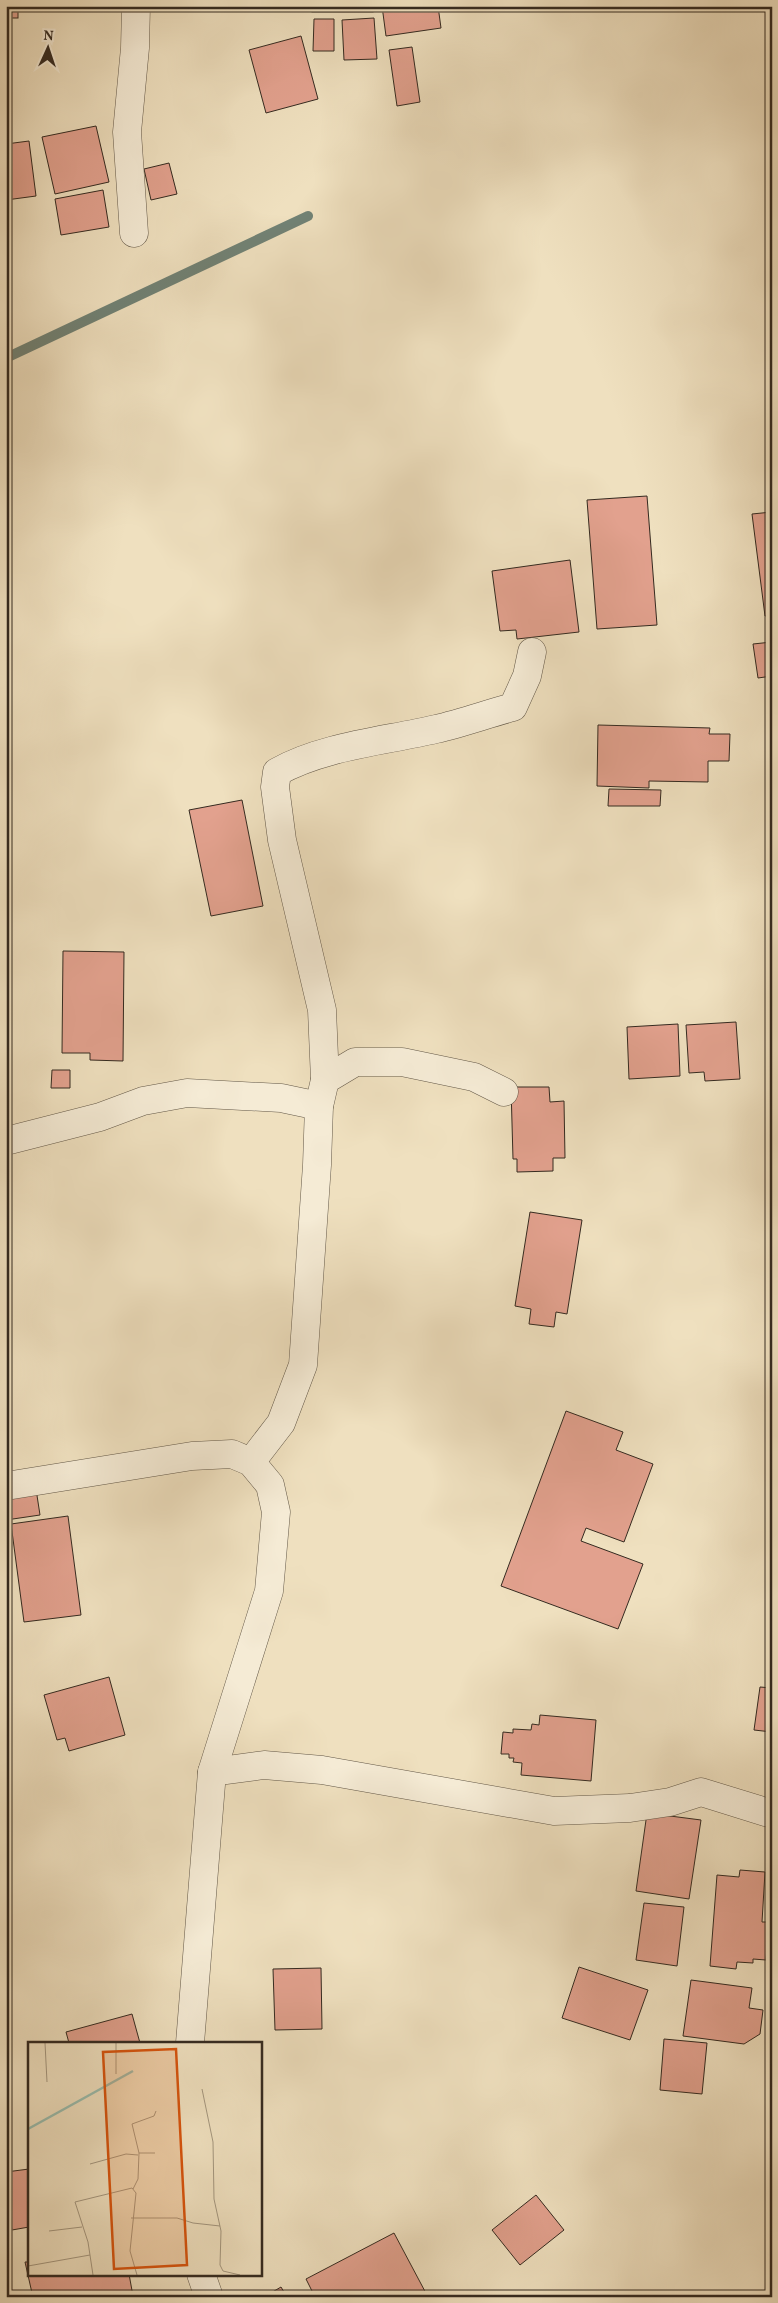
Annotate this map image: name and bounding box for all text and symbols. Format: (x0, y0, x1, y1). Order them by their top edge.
north arrow (22, 22, 72, 72)
text: N (43, 27, 54, 46)
inset map (28, 2042, 261, 2276)

